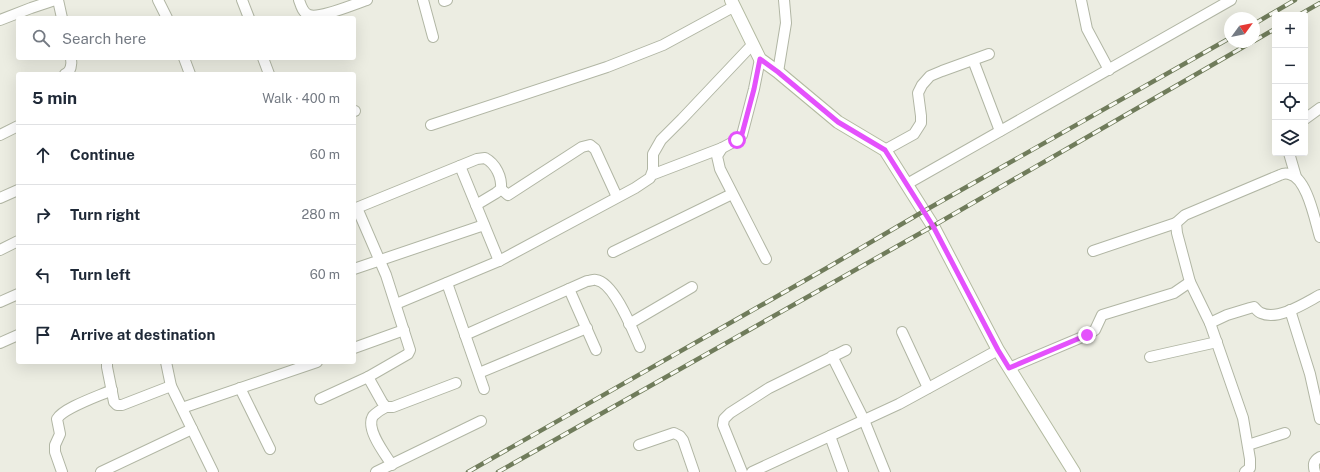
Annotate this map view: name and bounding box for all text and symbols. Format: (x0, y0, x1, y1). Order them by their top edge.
north arrow (1224, 12, 1260, 48)
map controls (1272, 12, 1308, 156)
button: + (1272, 12, 1308, 48)
search box (16, 16, 356, 60)
icon: search (30, 27, 52, 49)
text: Search here (62, 30, 146, 47)
button: − (1272, 48, 1308, 84)
button: locate (1272, 84, 1308, 120)
text: 5 min (32, 88, 77, 108)
text: Walk · 400 m (262, 91, 340, 106)
button: layers (1272, 120, 1308, 156)
route start (728, 131, 746, 149)
icon: ahead (32, 144, 54, 166)
text: Continue (70, 146, 135, 163)
text: 60 m (310, 147, 340, 162)
icon: right (32, 204, 54, 226)
text: Turn right (70, 206, 140, 223)
text: 280 m (302, 207, 340, 222)
icon: left (32, 264, 54, 286)
text: Turn left (70, 266, 131, 283)
text: 60 m (310, 267, 340, 282)
icon: arrive (32, 324, 54, 346)
text: Arrive at destination (70, 326, 215, 343)
route end (1078, 326, 1096, 344)

